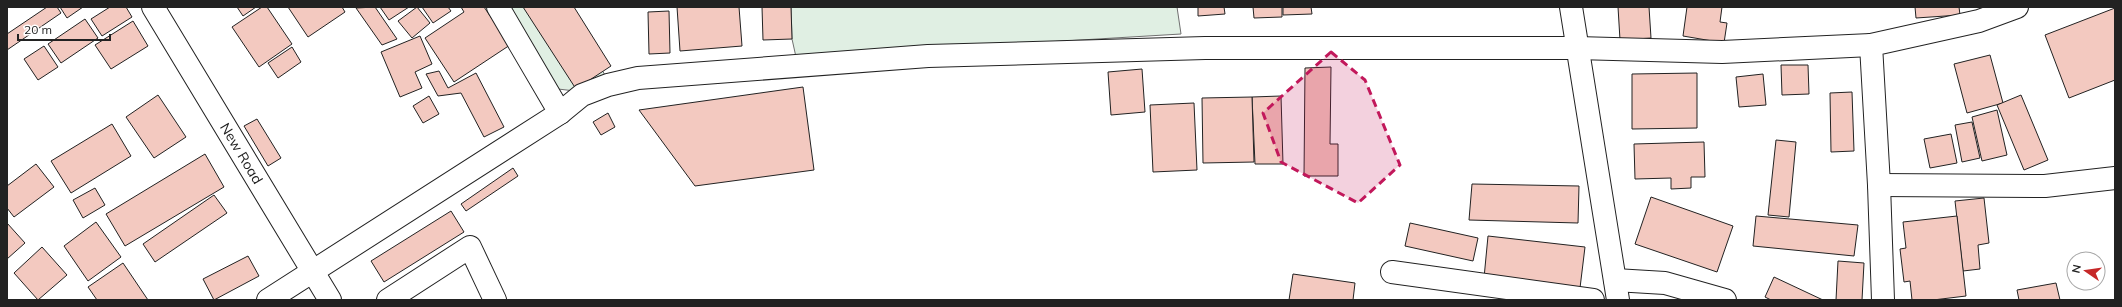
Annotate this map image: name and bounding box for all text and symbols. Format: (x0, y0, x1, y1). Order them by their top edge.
scale bar (18, 16, 110, 42)
text: 20 m (24, 22, 52, 37)
street label: New Road (216, 120, 267, 187)
north arrow (2066, 251, 2106, 291)
text: N (2069, 263, 2084, 274)

